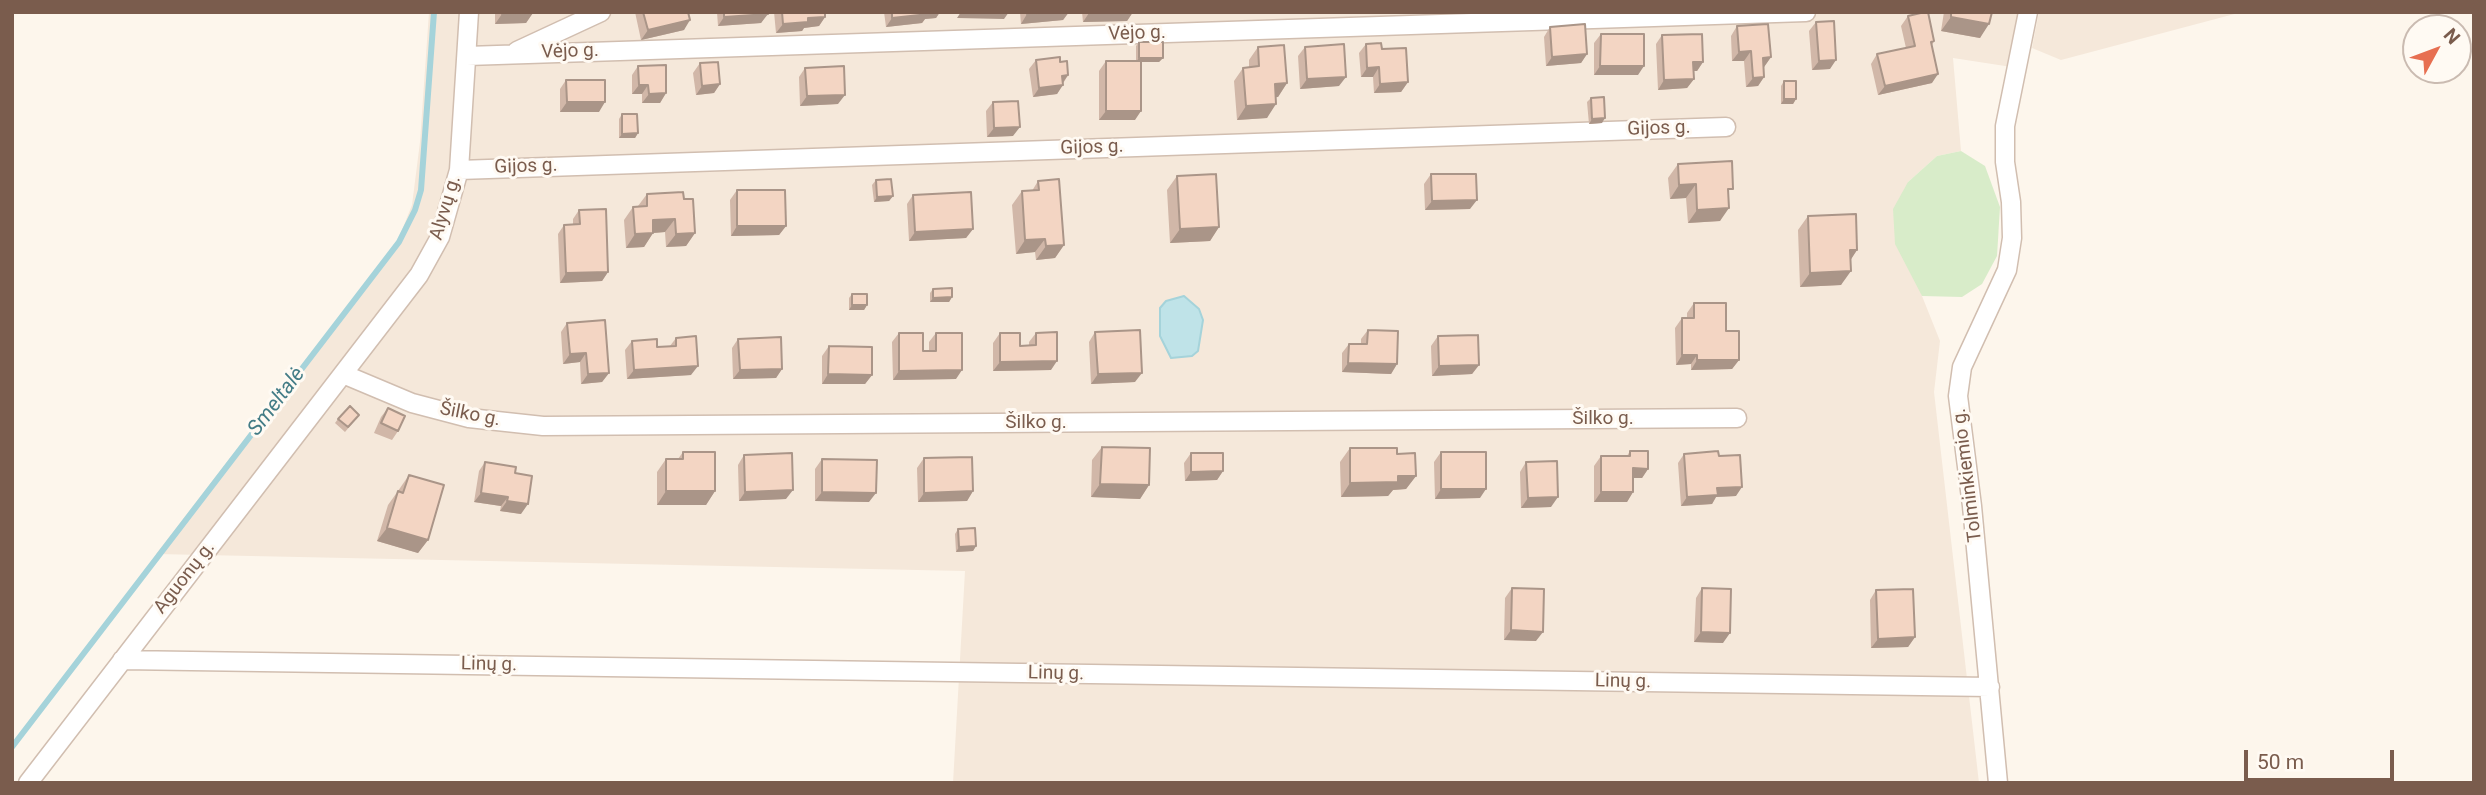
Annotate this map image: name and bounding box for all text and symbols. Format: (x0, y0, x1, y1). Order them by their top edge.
north arrow (2402, 14, 2472, 84)
street label: Vėjo g. (1108, 22, 1166, 46)
text: N (2439, 24, 2465, 49)
street label: Vėjo g. (541, 40, 599, 64)
street label: Gijos g. (1627, 117, 1691, 141)
street label: Gijos g. (1060, 136, 1124, 160)
street label: Gijos g. (494, 155, 558, 179)
street label: Alyvų g. (425, 173, 467, 243)
water label: Smeltalė (243, 363, 311, 441)
street label: Šilko g. (438, 398, 502, 432)
street label: Tolminkiemio g. (1948, 407, 1988, 543)
street label: Šilko g. (1572, 408, 1634, 430)
street label: Šilko g. (1005, 412, 1067, 434)
street label: Aguonų g. (150, 537, 220, 619)
street label: Linų g. (461, 653, 517, 677)
street label: Linų g. (1028, 662, 1084, 686)
street label: Linų g. (1595, 670, 1651, 694)
scale bar (2248, 736, 2398, 780)
text: 50 m (2257, 750, 2304, 774)

